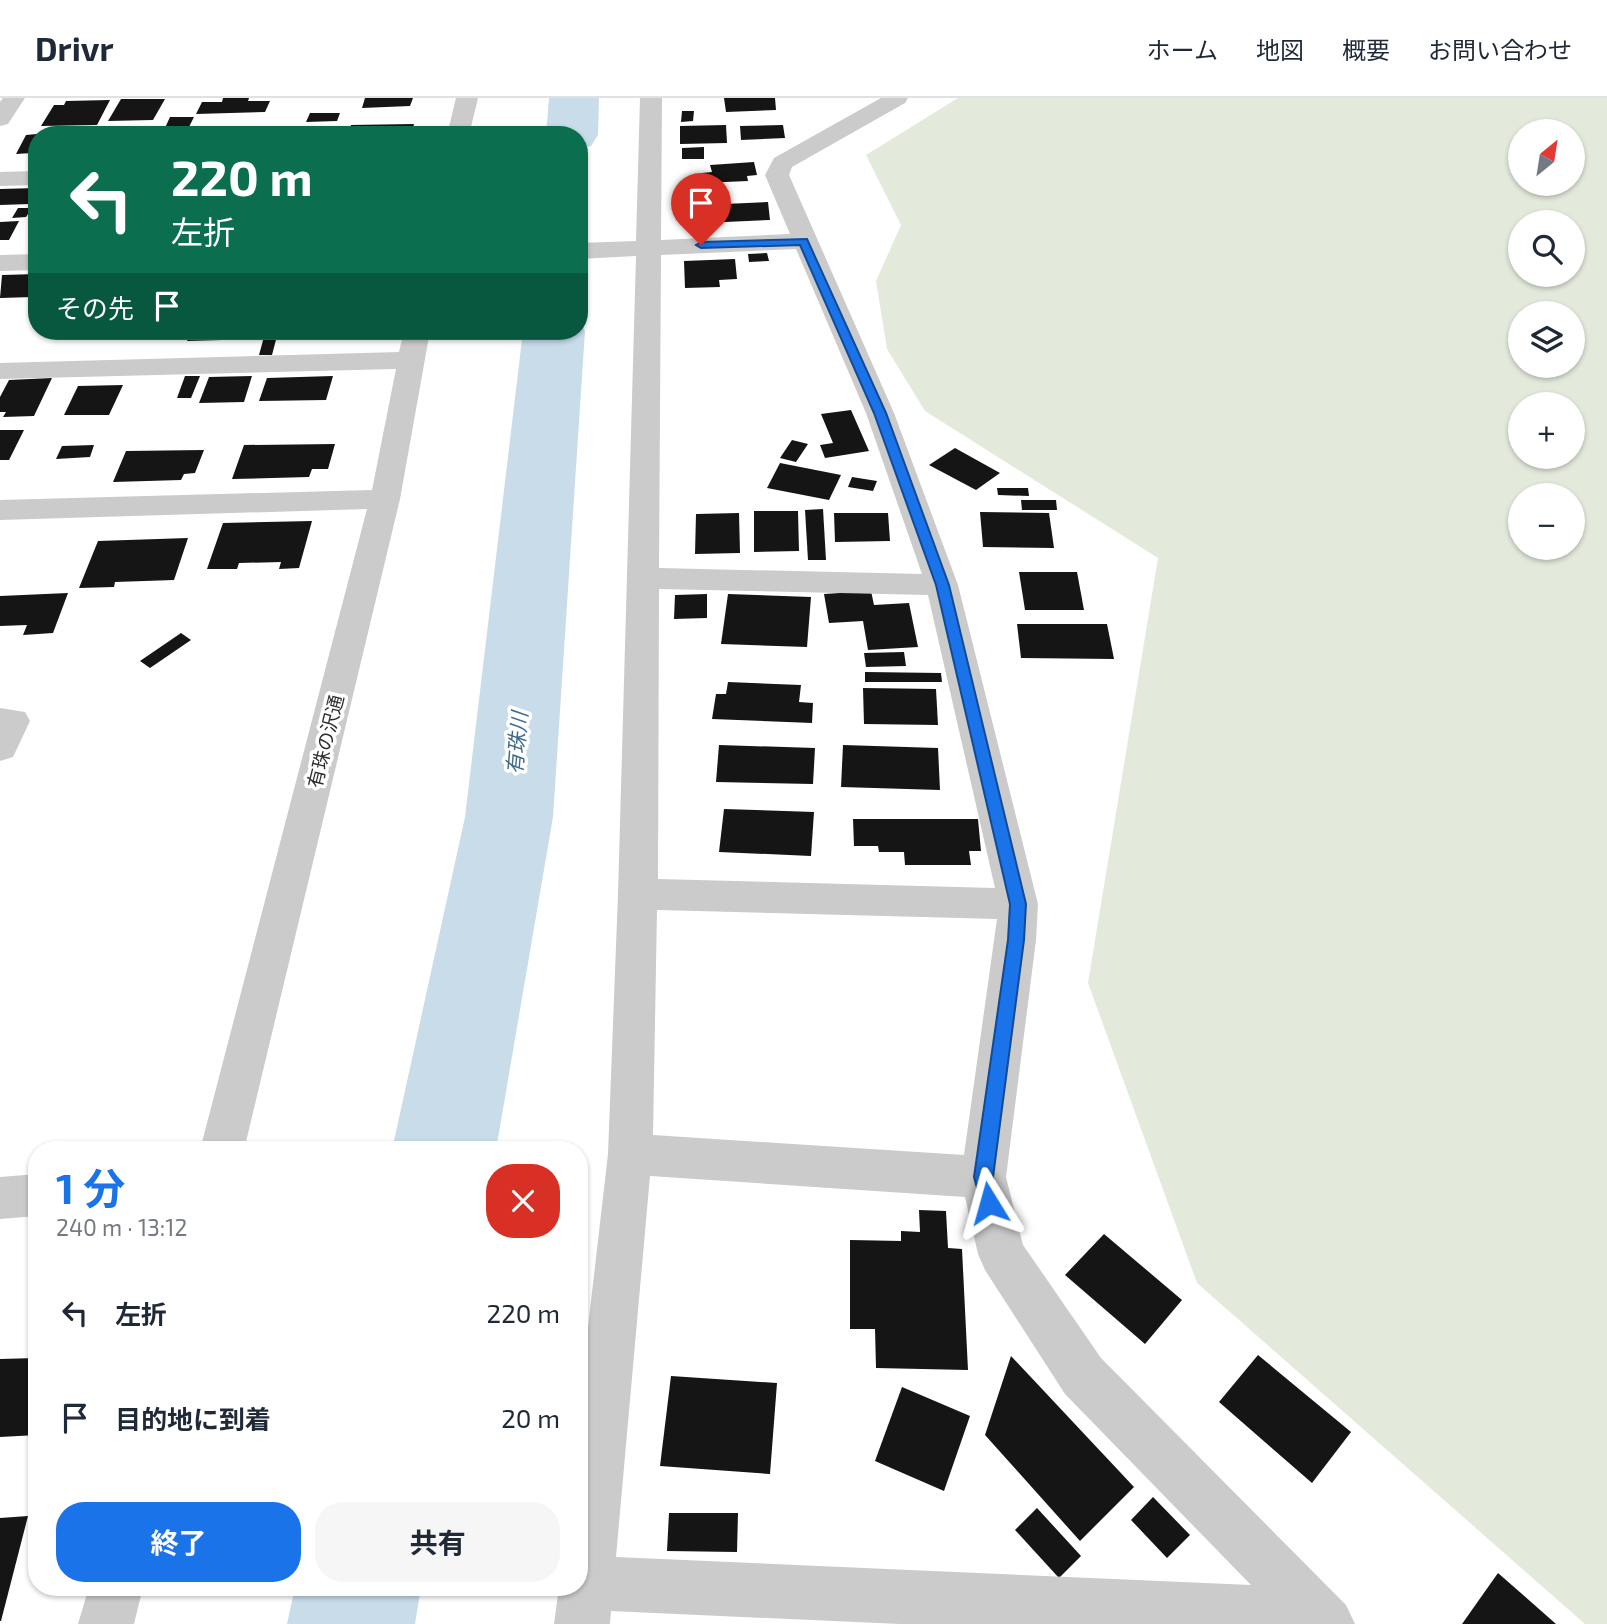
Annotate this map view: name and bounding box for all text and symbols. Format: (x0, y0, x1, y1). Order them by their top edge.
text: Drivr (35, 28, 114, 68)
text: ホーム (1147, 35, 1218, 64)
text: 地図 (1256, 35, 1304, 64)
text: 概要 (1342, 35, 1390, 64)
text: お問い合わせ (1428, 35, 1572, 64)
north arrow (1508, 119, 1586, 196)
map controls (1508, 119, 1585, 560)
text: 220 m (171, 147, 313, 206)
icon: left (56, 154, 147, 245)
pin (671, 173, 731, 245)
icon: arrive (682, 184, 720, 222)
button: search (1508, 210, 1585, 287)
text: 左折 (171, 212, 235, 250)
icon: arrive (148, 287, 186, 325)
text: その先 (56, 292, 134, 323)
button: layers (1508, 301, 1585, 378)
button: + (1508, 392, 1585, 469)
button: − (1508, 483, 1585, 560)
street label: 有珠の沢通 (302, 692, 348, 790)
water label: 有珠川 (501, 709, 531, 775)
text: 1 分 (56, 1162, 125, 1212)
button: close (486, 1164, 560, 1238)
position arrow (952, 1166, 1026, 1240)
text: 240 m · 13:12 (56, 1213, 187, 1241)
icon: left (56, 1294, 94, 1332)
text: 220 m (487, 1297, 560, 1328)
text: 左折 (115, 1298, 167, 1329)
icon: arrive (56, 1399, 94, 1437)
text: 20 m (501, 1402, 560, 1433)
text: 目的地に到着 (115, 1403, 271, 1434)
button: 終了 (56, 1502, 301, 1582)
button: 共有 (315, 1502, 560, 1582)

